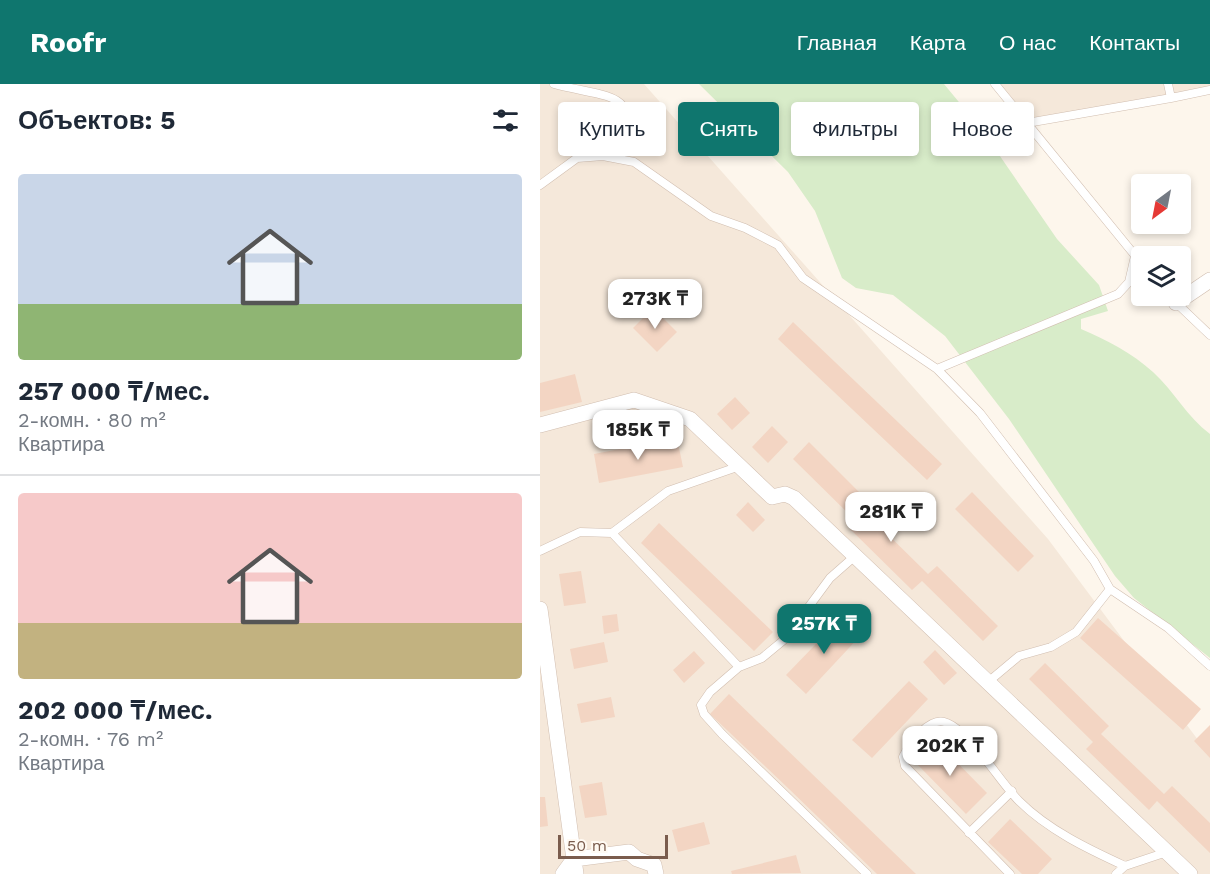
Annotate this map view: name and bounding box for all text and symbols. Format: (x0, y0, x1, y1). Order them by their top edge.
text: Roofr (30, 26, 106, 59)
text: Главная (797, 30, 877, 55)
text: Карта (910, 30, 966, 55)
text: О нас (999, 30, 1056, 55)
text: Контакты (1089, 30, 1180, 55)
chip: Купить (558, 102, 666, 156)
chip: Снять (678, 102, 779, 156)
chip: Фильтры (791, 102, 919, 156)
chip: Новое (931, 102, 1034, 156)
icon: filters (489, 104, 522, 137)
text: Объектов: 5 (18, 105, 175, 135)
north arrow (1131, 174, 1191, 234)
map controls (1131, 174, 1191, 306)
icon: home (216, 213, 324, 321)
button: layers (1131, 246, 1191, 306)
pin: 273K ₸ (606, 279, 704, 330)
text: 273K ₸ (622, 286, 688, 310)
text: 257 000 ₸/мес. (18, 376, 210, 406)
text: 2-комн. · 80 m² (18, 408, 166, 432)
pin: 185K ₸ (589, 410, 687, 461)
text: 185K ₸ (606, 417, 670, 441)
text: Квартира (18, 432, 104, 456)
pin: 281K ₸ (842, 492, 940, 543)
text: 281K ₸ (859, 499, 923, 523)
icon: home (216, 532, 324, 640)
pin: 257K ₸ (775, 604, 873, 655)
text: 257K ₸ (791, 611, 857, 635)
text: 202 000 ₸/мес. (18, 695, 213, 725)
pin: 202K ₸ (901, 726, 999, 777)
text: 2-комн. · 76 m² (18, 727, 163, 751)
text: 202K ₸ (916, 733, 984, 757)
text: Квартира (18, 751, 104, 775)
scale bar (558, 832, 668, 860)
text: 50 m (567, 836, 607, 855)

